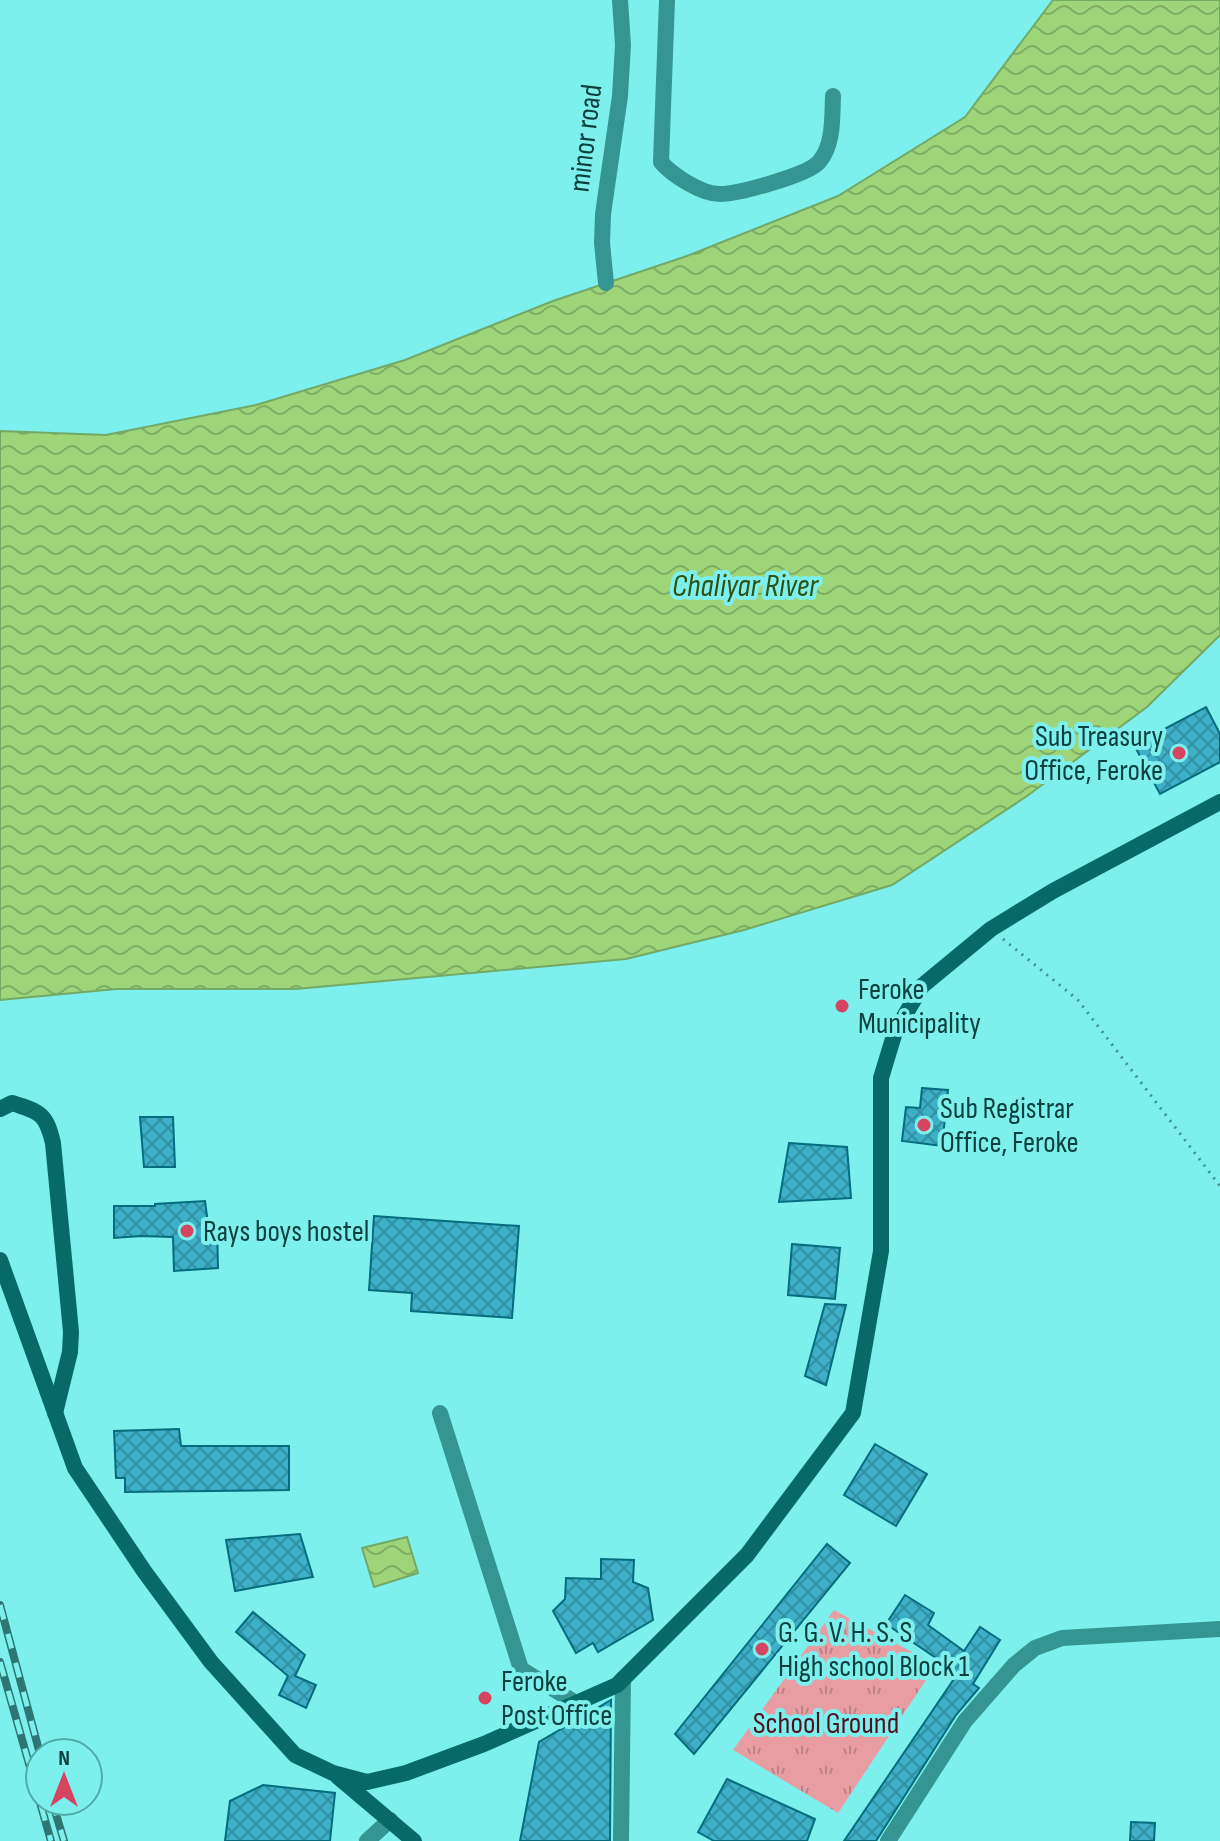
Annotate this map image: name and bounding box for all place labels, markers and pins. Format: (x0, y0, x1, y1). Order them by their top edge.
place label: Sub Treasury Office, Feroke (1024, 719, 1163, 789)
marker: Sub Treasury Office, Feroke (1170, 744, 1188, 762)
place label: Feroke Municipality (858, 972, 981, 1042)
marker: Feroke Municipality (833, 997, 851, 1015)
place label: Sub Registrar Office, Feroke (940, 1091, 1079, 1161)
marker: Sub Registrar Office, Feroke (915, 1116, 933, 1134)
place label: Rays boys hostel (203, 1214, 369, 1250)
marker: Rays boys hostel (178, 1222, 196, 1240)
place label: G. G. V. H. S. S High school Block 1 (778, 1615, 970, 1685)
marker: G. G. V. H. S. S High school Block 1 (753, 1640, 771, 1658)
place label: Feroke Post Office (501, 1664, 612, 1734)
marker: Feroke Post Office (476, 1689, 494, 1707)

